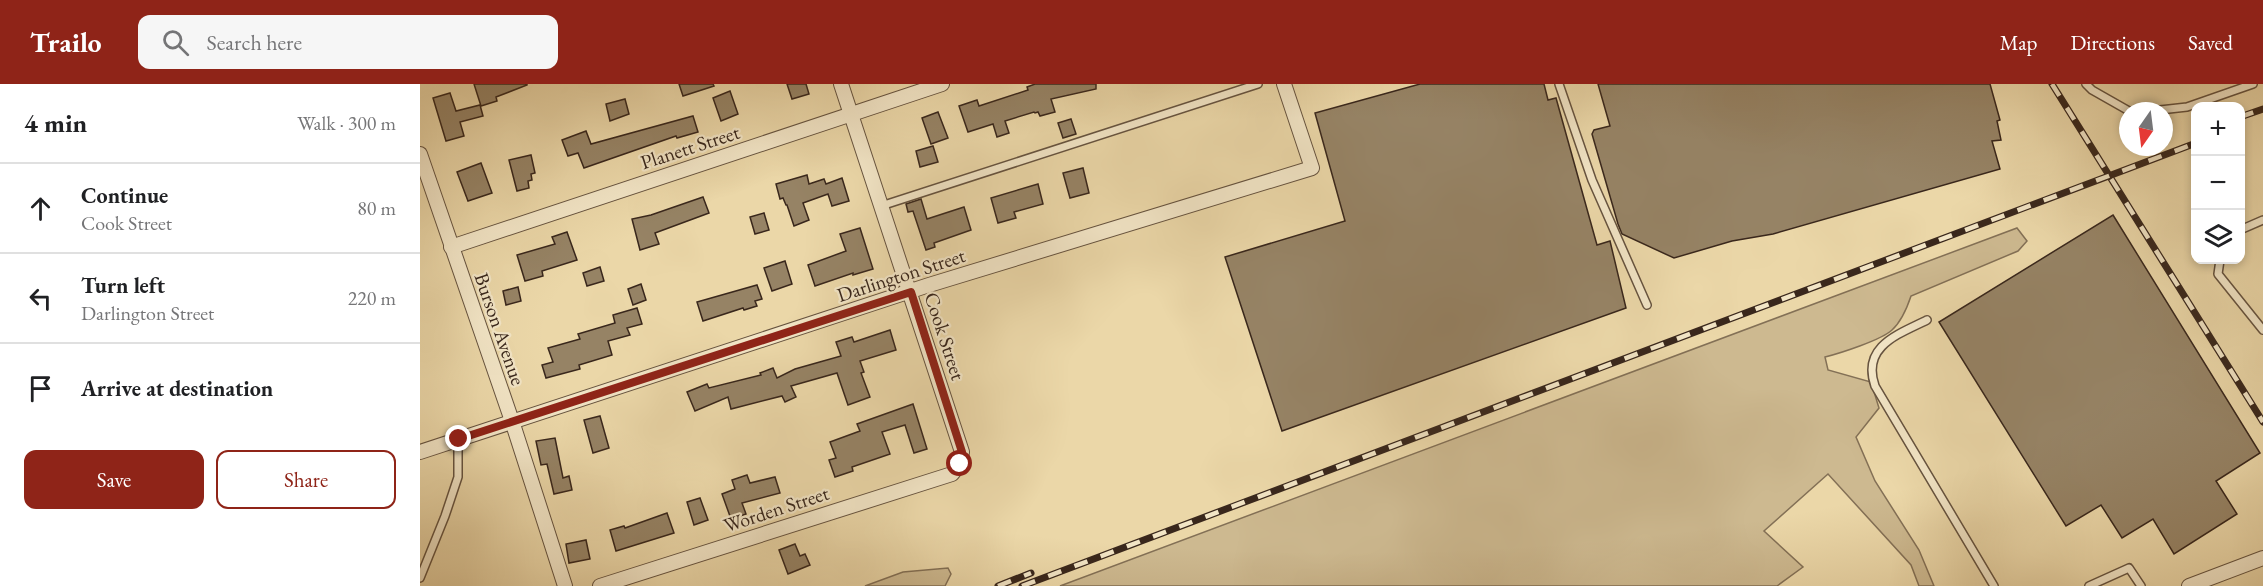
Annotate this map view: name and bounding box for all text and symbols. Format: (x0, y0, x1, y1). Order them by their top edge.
search box (138, 15, 558, 69)
text: Trailo (30, 24, 102, 60)
icon: search (159, 26, 192, 59)
text: Search here (207, 28, 302, 57)
text: Map (2000, 29, 2037, 56)
text: Directions (2070, 29, 2155, 56)
text: Saved (2188, 29, 2233, 56)
north arrow (2119, 102, 2173, 156)
map controls (2191, 102, 2245, 264)
button: + (2191, 102, 2245, 156)
text: 4 min (24, 106, 87, 140)
text: Walk · 300 m (297, 110, 396, 136)
street label: Planett Street (637, 119, 744, 175)
button: − (2191, 156, 2245, 210)
text: Continue (81, 181, 168, 210)
icon: ahead (24, 192, 57, 225)
text: 80 m (357, 195, 396, 221)
text: Cook Street (81, 210, 172, 236)
button: layers (2191, 210, 2245, 264)
street label: Darlington Street (834, 242, 969, 308)
street label: Burson Avenue (469, 269, 531, 389)
text: Turn left (81, 271, 165, 300)
icon: left (24, 282, 57, 315)
text: 220 m (348, 285, 396, 311)
street label: Cook Street (919, 289, 972, 384)
text: Darlington Street (81, 300, 214, 326)
icon: arrive (24, 372, 57, 405)
text: Arrive at destination (81, 374, 273, 403)
route end (445, 425, 471, 451)
button: Save (24, 450, 204, 509)
button: Share (216, 450, 396, 509)
route start (946, 450, 972, 476)
street label: Worden Street (720, 480, 833, 538)

